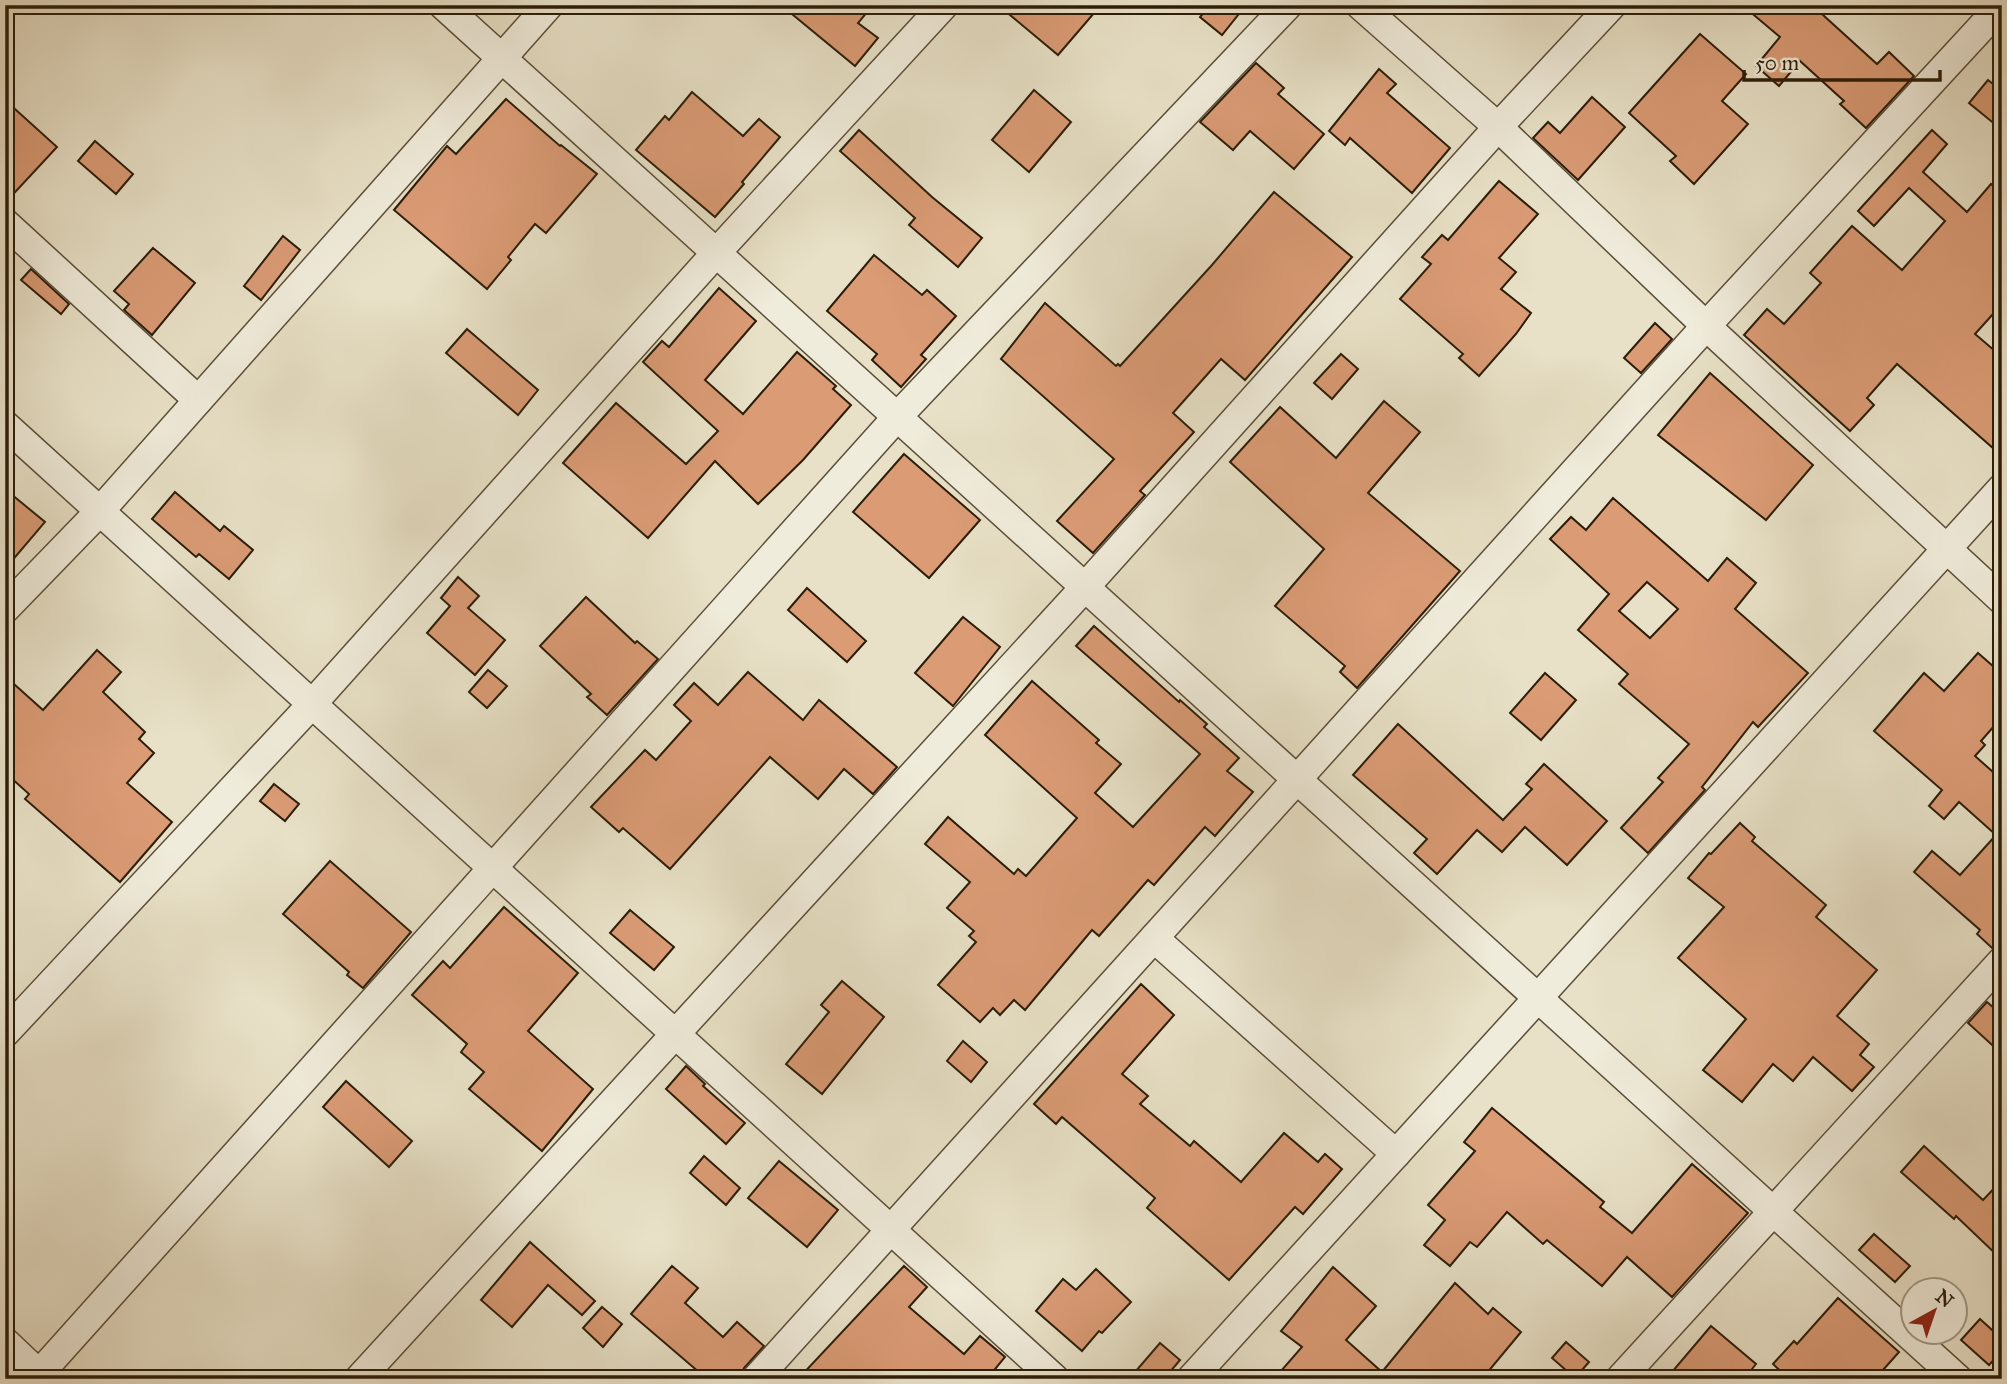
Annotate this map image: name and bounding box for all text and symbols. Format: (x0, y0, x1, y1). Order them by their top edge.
scale bar (1744, 38, 1940, 82)
text: 50 m (1755, 50, 1800, 76)
north arrow (1898, 1276, 1968, 1346)
text: N (1931, 1284, 1958, 1312)

